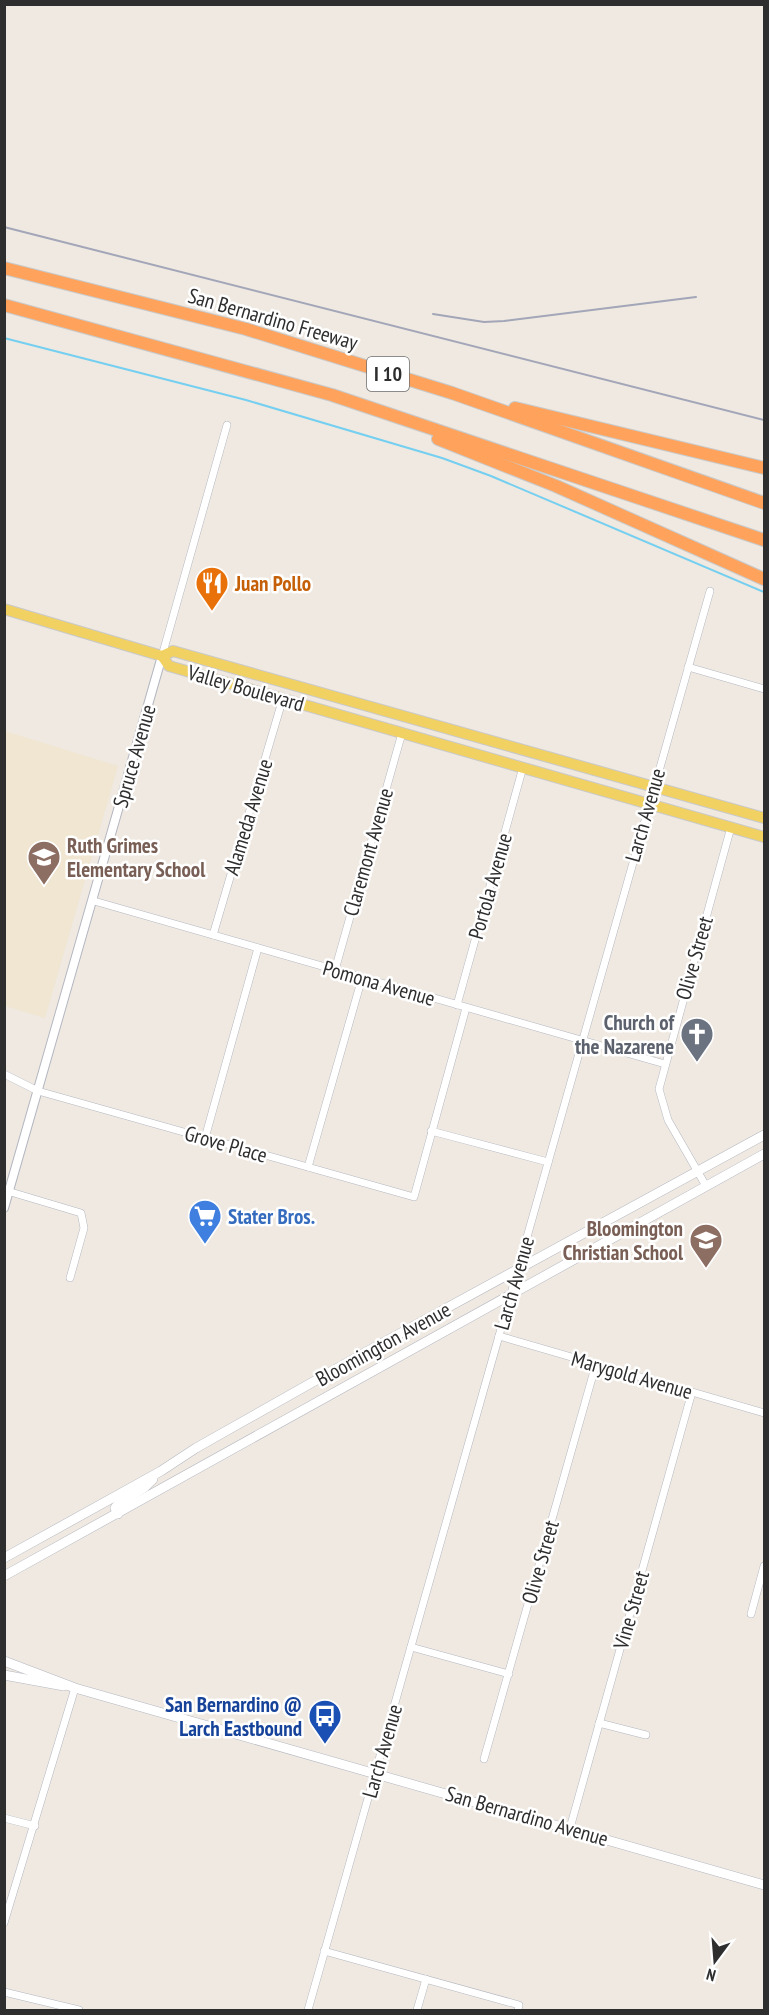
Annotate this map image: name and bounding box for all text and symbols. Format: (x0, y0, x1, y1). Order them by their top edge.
street label: San Bernardino Freeway (185, 282, 361, 356)
road number: I 10 (367, 357, 409, 391)
restaurant icon: Juan Pollo (194, 565, 230, 612)
place label: Juan Pollo (234, 570, 311, 597)
street label: Valley Boulevard (184, 658, 307, 717)
street label: Spruce Avenue (106, 701, 162, 811)
street label: Alameda Avenue (218, 756, 278, 878)
street label: Larch Avenue (619, 765, 671, 865)
street label: Claremont Avenue (337, 785, 399, 919)
street label: Portola Avenue (462, 830, 518, 942)
place label: Ruth Grimes Elementary School (67, 832, 206, 883)
school or university icon: Ruth Grimes Elementary School (26, 839, 62, 886)
street label: Olive Street (669, 913, 719, 1003)
street label: Pomona Avenue (320, 954, 438, 1012)
place label: Church of the Nazarene (575, 1009, 675, 1060)
church icon: Church of the Nazarene (679, 1016, 715, 1063)
street label: Grove Place (182, 1119, 270, 1169)
supermarket icon: Stater Bros. (187, 1198, 223, 1245)
place label: Stater Bros. (228, 1203, 315, 1230)
place label: Bloomington Christian School (563, 1215, 684, 1266)
school or university icon: Bloomington Christian School (688, 1222, 724, 1269)
street label: Larch Avenue (488, 1233, 540, 1333)
street label: Bloomington Avenue (311, 1296, 455, 1392)
street label: Marygold Avenue (568, 1345, 696, 1405)
street label: Olive Street (515, 1517, 565, 1607)
street label: Vine Street (607, 1568, 655, 1653)
place label: San Bernardino @ Larch Eastbound (165, 1691, 302, 1742)
bus stop icon: San Bernardino @ Larch Eastbound (307, 1698, 343, 1745)
street label: Larch Avenue (356, 1701, 408, 1801)
street label: San Bernardino Avenue (443, 1780, 611, 1852)
north arrow (685, 1931, 745, 1991)
text: N (704, 1965, 718, 1986)

